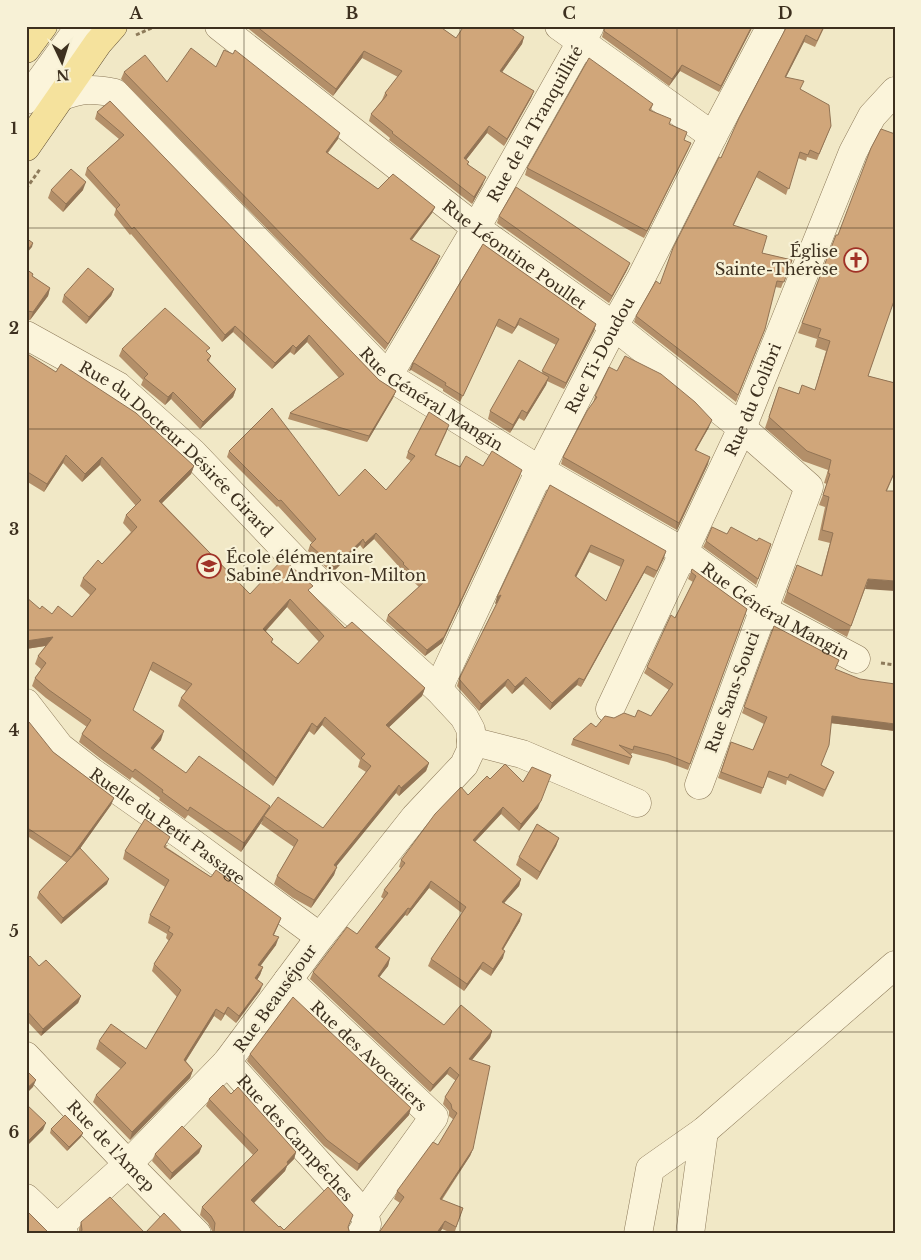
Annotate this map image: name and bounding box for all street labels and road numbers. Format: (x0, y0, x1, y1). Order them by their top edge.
street label: Rue de la Tranquillité (483, 42, 587, 206)
street label: Rue Léontine Poullet (439, 196, 591, 314)
street label: Rue Ti-Doudou (561, 293, 639, 417)
street label: Rue du Colibri (720, 339, 785, 459)
street label: Rue Général Mangin (356, 343, 507, 455)
street label: Rue du Docteur Désirée Girard (76, 357, 277, 541)
street label: Rue Général Mangin (698, 558, 853, 664)
street label: Rue Sans-Souci (701, 628, 763, 755)
street label: Ruelle du Petit Passage (86, 764, 249, 888)
street label: Rue Beauséjour (229, 940, 321, 1056)
street label: Rue des Avocatiers (306, 996, 431, 1115)
street label: Rue des Campêches (233, 1070, 358, 1205)
street label: Rue de l'Amep (63, 1096, 160, 1196)

